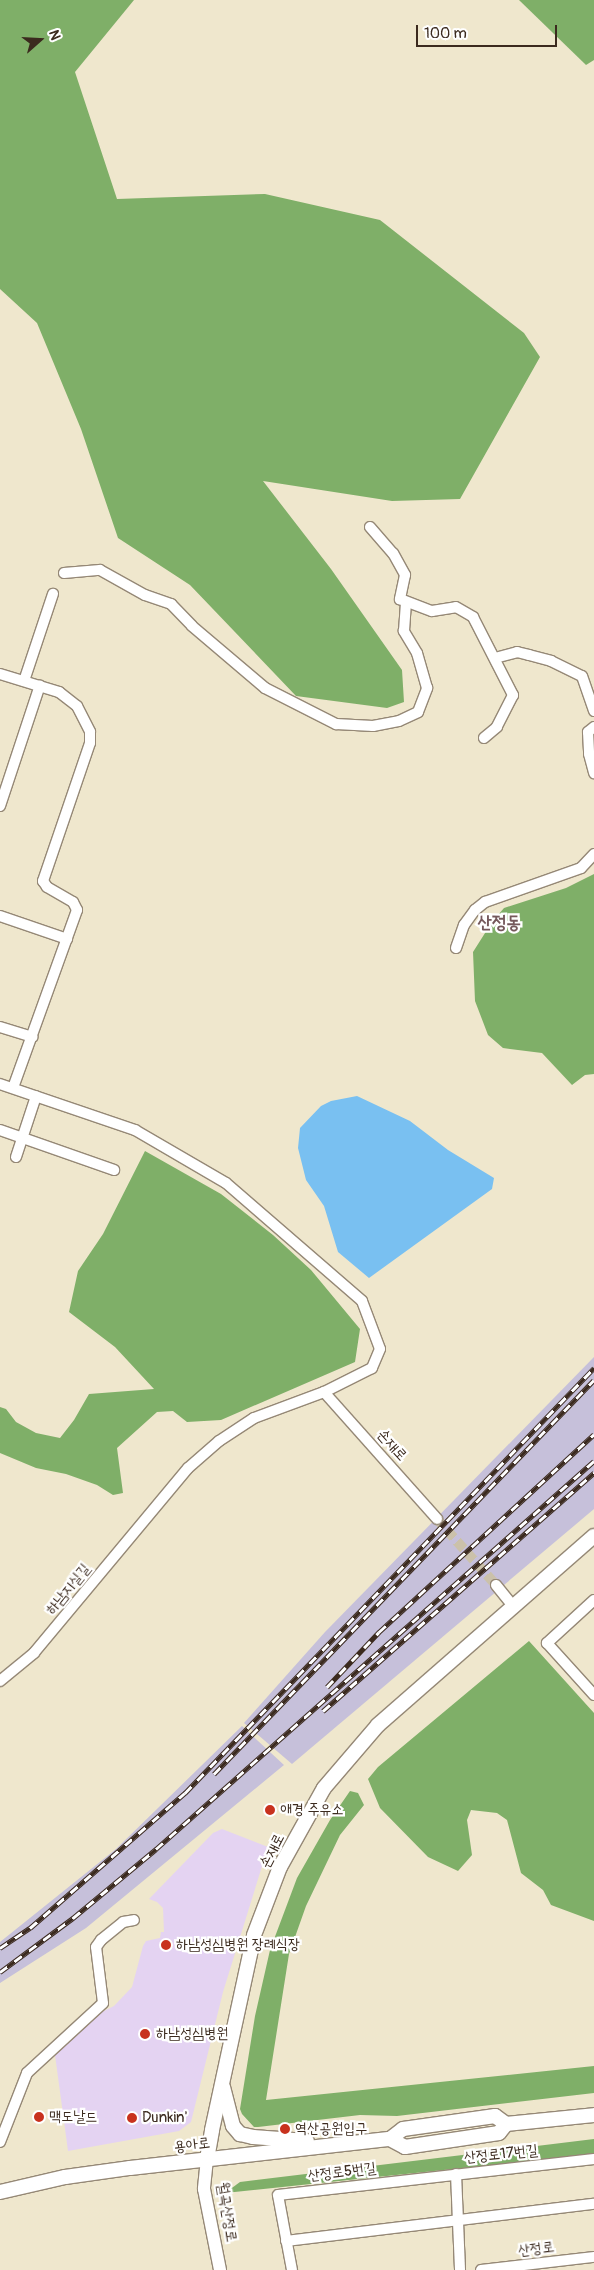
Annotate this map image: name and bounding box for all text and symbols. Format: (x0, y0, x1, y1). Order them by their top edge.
north arrow (15, 15, 65, 65)
scale bar (419, 15, 560, 47)
text: 100 m (424, 24, 467, 43)
text: N (45, 28, 64, 42)
district label: 산정동 (477, 912, 521, 934)
street label: 손재로 (373, 1426, 411, 1464)
street label: 하남지실길 (42, 1560, 94, 1618)
place label: 애경 주유소 (280, 1801, 344, 1819)
marker: 애경 주유소 (264, 1804, 276, 1816)
street label: 손재로 (256, 1831, 288, 1871)
place label: 하남성심병원 장례식장 (176, 1936, 300, 1954)
marker: 하남성심병원 장례식장 (160, 1939, 172, 1951)
place label: 하남성심병원 (156, 2025, 228, 2043)
marker: 하남성심병원 (138, 2027, 152, 2041)
place label: 맥도날드 (49, 2108, 97, 2126)
place label: Dunkin' (142, 2109, 187, 2127)
marker: 맥도날드 (33, 2111, 45, 2123)
marker: Dunkin' (126, 2112, 138, 2124)
place label: 역산공원입구 (295, 2120, 367, 2138)
marker: 역산공원입구 (279, 2123, 291, 2135)
street label: 용아로 (173, 2134, 211, 2156)
street label: 산정로17번길 (463, 2141, 539, 2167)
street label: 산정로5번길 (307, 2159, 377, 2185)
street label: 월곡산정로 (213, 2181, 241, 2243)
street label: 산정로 (517, 2238, 555, 2260)

